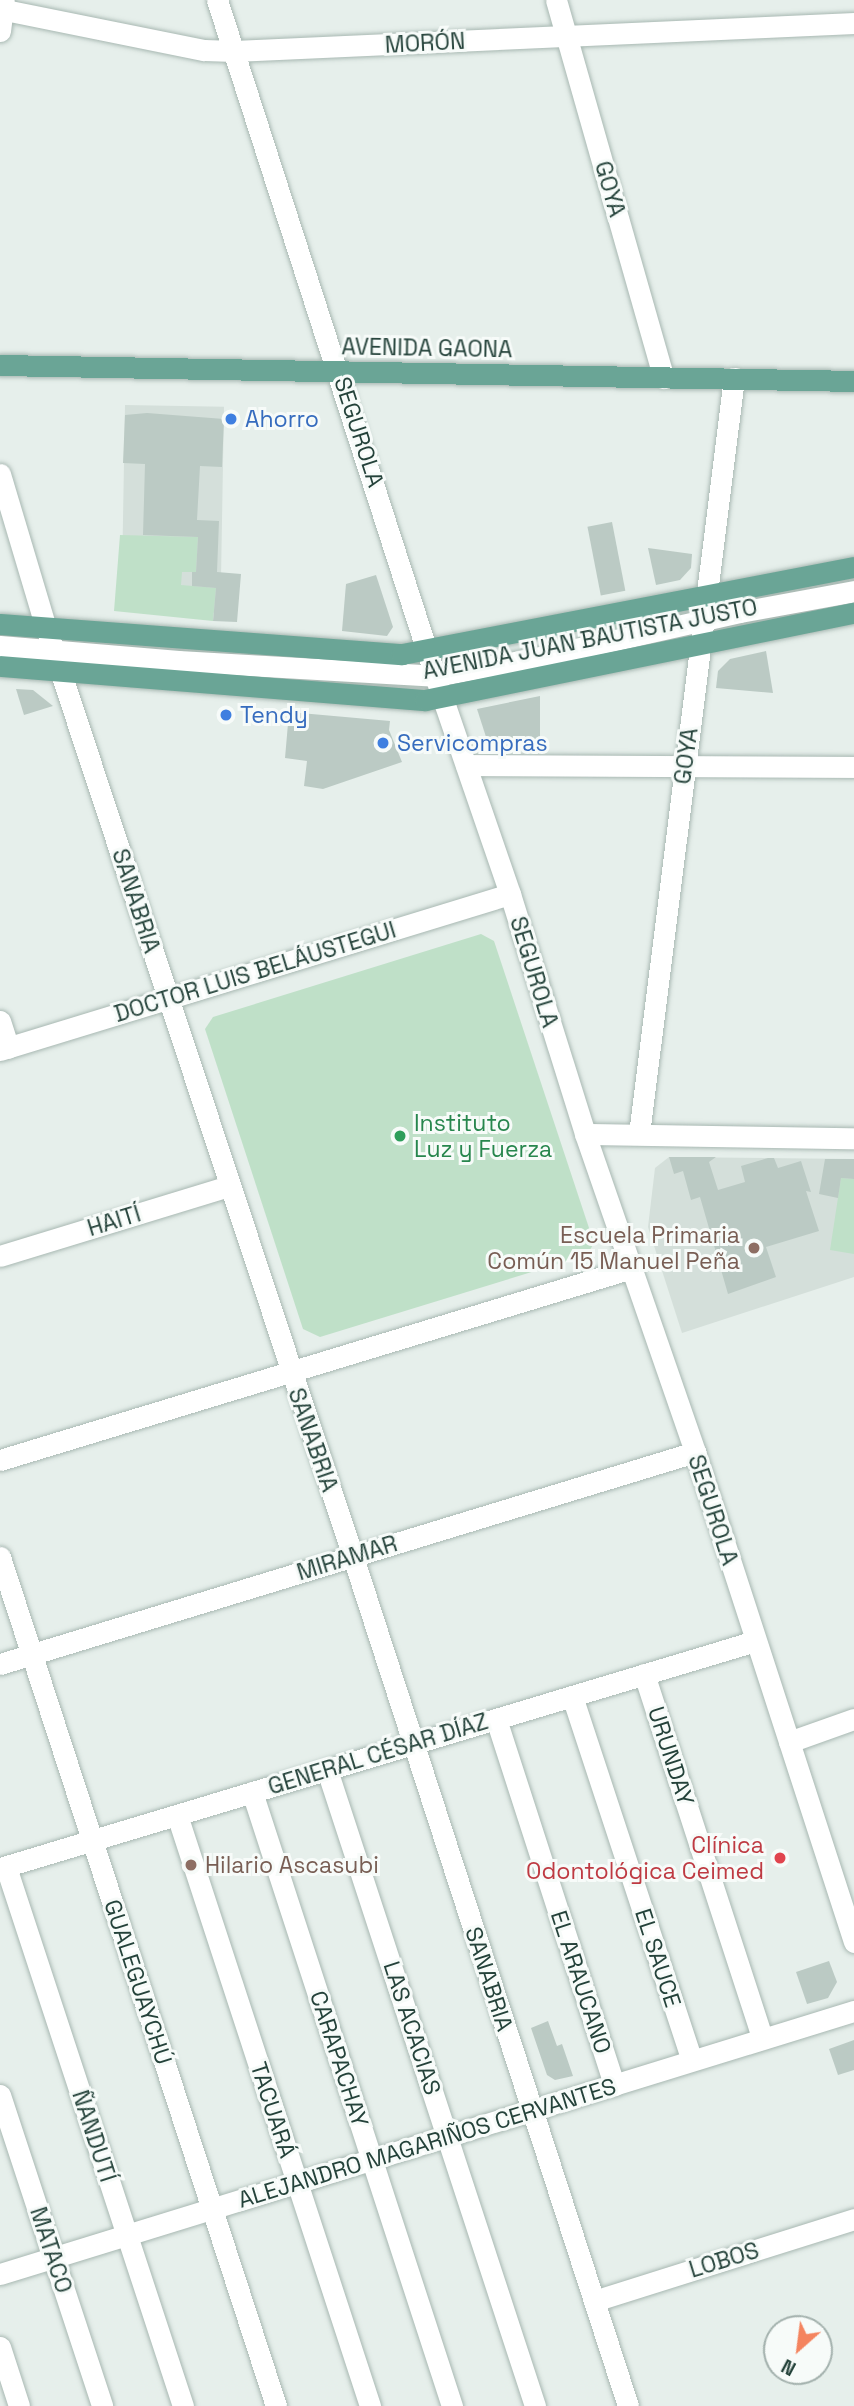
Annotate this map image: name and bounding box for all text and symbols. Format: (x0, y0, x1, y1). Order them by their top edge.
street label: MORÓN (384, 27, 466, 59)
street label: GOYA (589, 158, 631, 220)
street label: AVENIDA GAONA (341, 333, 513, 363)
street label: SEGUROLA (328, 373, 390, 491)
place label: Ahorro (245, 405, 319, 433)
marker: Ahorro (223, 411, 239, 427)
street label: AVENIDA JUAN BAUTISTA JUSTO (420, 593, 760, 685)
place label: Tendy (240, 701, 308, 729)
marker: Tendy (218, 707, 234, 723)
street label: GOYA (668, 726, 704, 786)
place label: Servicompras (397, 729, 548, 757)
marker: Servicompras (375, 735, 391, 751)
street label: SANABRIA (106, 845, 166, 957)
street label: SEGUROLA (504, 913, 564, 1031)
street label: DOCTOR LUIS BELÁUSTEGUI (111, 916, 399, 1028)
place label: Instituto Luz y Fuerza (414, 1109, 552, 1163)
marker: Instituto Luz y Fuerza (392, 1128, 408, 1144)
street label: HAITÍ (84, 1200, 144, 1242)
place label: Escuela Primaria Común 15 Manuel Peña (487, 1221, 740, 1275)
marker: Escuela Primaria Común 15 Manuel Peña (746, 1240, 762, 1256)
street label: SANABRIA (282, 1384, 344, 1496)
street label: SEGUROLA (682, 1451, 744, 1569)
street label: MIRAMAR (294, 1530, 400, 1586)
street label: URUNDAY (642, 1703, 700, 1809)
street label: GENERAL CÉSAR DÍAZ (264, 1707, 492, 1801)
place label: Clínica Odontológica Ceimed (526, 1831, 764, 1885)
marker: Clínica Odontológica Ceimed (770, 1848, 790, 1868)
place label: Hilario Ascasubi (205, 1851, 379, 1879)
marker: Hilario Ascasubi (183, 1857, 199, 1873)
street label: GUALEGUAYCHÚ (98, 1896, 178, 2068)
street label: EL SAUCE (629, 1905, 687, 2011)
street label: EL ARAUCANO (545, 1907, 617, 2057)
street label: SANABRIA (459, 1923, 519, 2035)
street label: LAS ACACIAS (377, 1958, 447, 2098)
street label: CARAPACHAY (304, 1987, 374, 2131)
street label: TACUARÁ (245, 2059, 301, 2161)
street label: ALEJANDRO MAGARIÑOS CERVANTES (235, 2072, 619, 2214)
street label: ÑANDUTÍ (66, 2087, 122, 2185)
street label: MATACO (24, 2203, 78, 2297)
street label: LOBOS (686, 2236, 762, 2284)
north arrow (763, 2315, 833, 2385)
text: N (777, 2353, 800, 2381)

